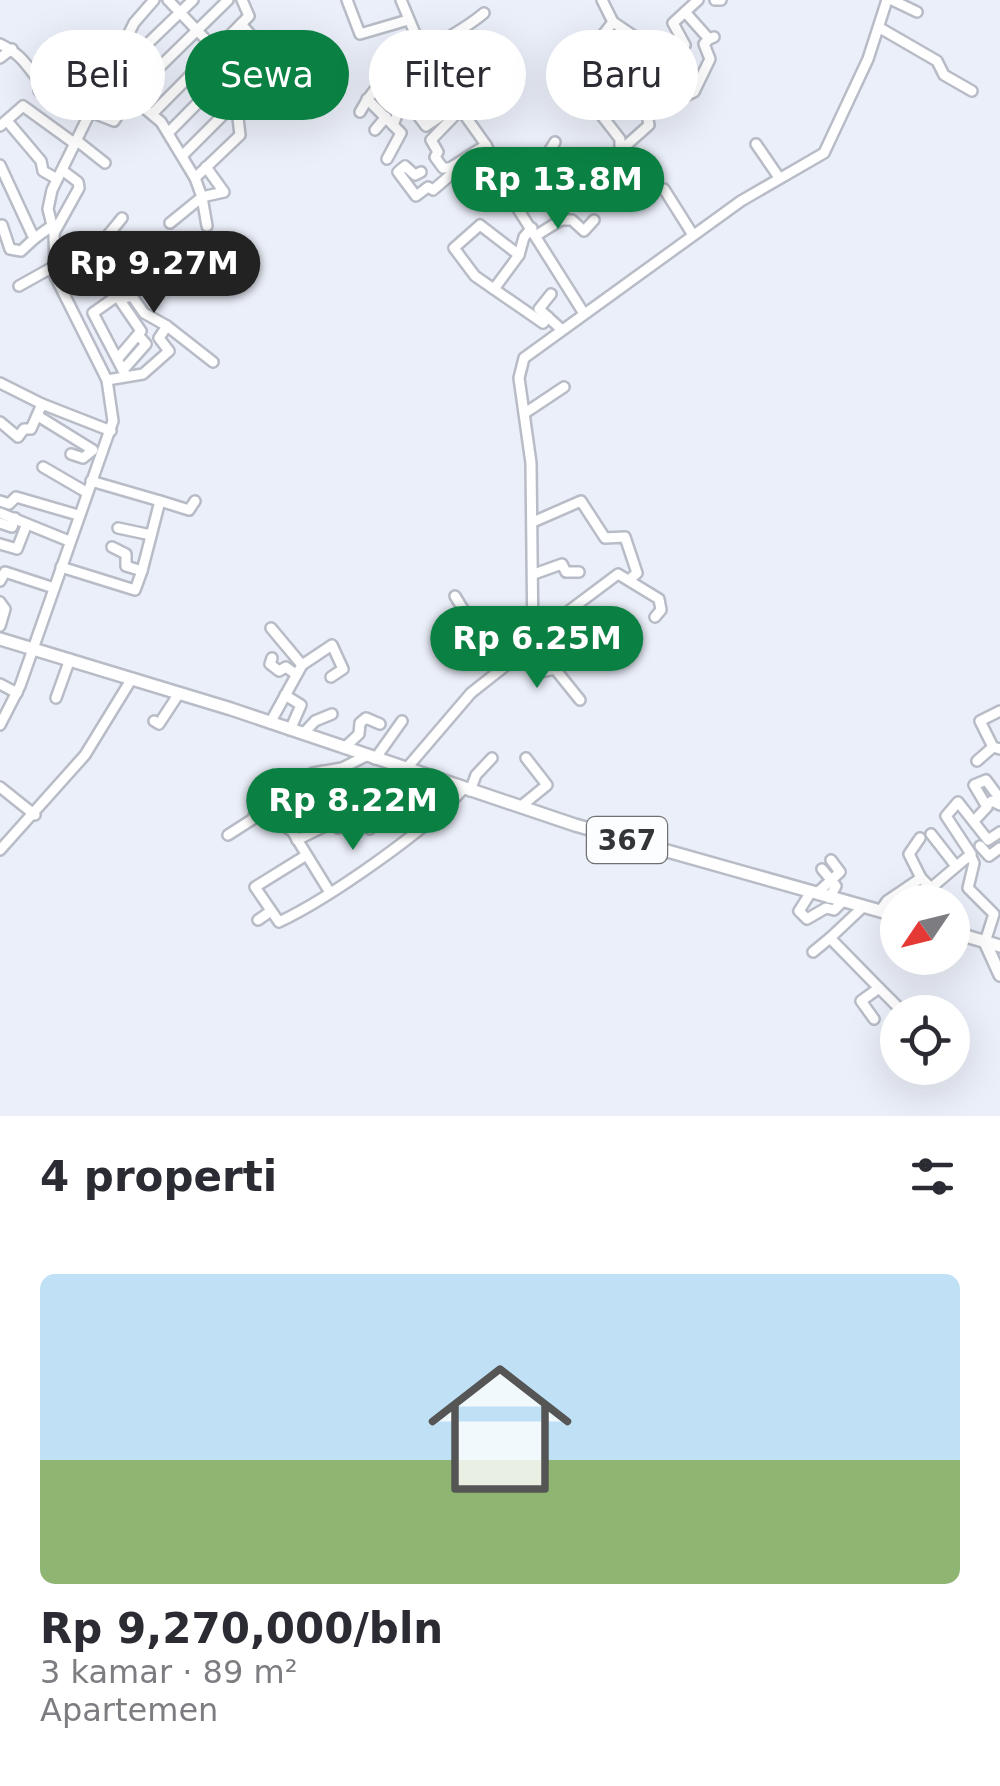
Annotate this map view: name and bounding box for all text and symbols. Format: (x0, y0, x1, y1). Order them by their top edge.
chip: Beli (30, 30, 165, 120)
chip: Sewa (185, 30, 349, 120)
chip: Filter (369, 30, 526, 120)
chip: Baru (546, 30, 698, 120)
pin: Rp 13.8M (455, 147, 661, 232)
text: Rp 13.8M (473, 160, 643, 198)
pin: Rp 9.27M (51, 231, 257, 316)
text: Rp 9.27M (69, 244, 239, 282)
pin: Rp 6.25M (434, 606, 640, 691)
text: Rp 6.25M (452, 619, 622, 657)
pin: Rp 8.22M (250, 768, 456, 853)
text: Rp 8.22M (268, 781, 438, 819)
road number: 367 (587, 817, 667, 863)
north arrow (880, 885, 970, 975)
map controls (880, 885, 970, 1085)
button: locate (880, 995, 970, 1085)
icon: filters (905, 1149, 960, 1204)
text: 4 properti (40, 1152, 277, 1201)
icon: home (410, 1339, 590, 1519)
text: Rp 9,270,000/bln (40, 1604, 443, 1653)
text: 3 kamar · 89 m² (40, 1653, 297, 1691)
text: Apartemen (40, 1691, 218, 1729)

